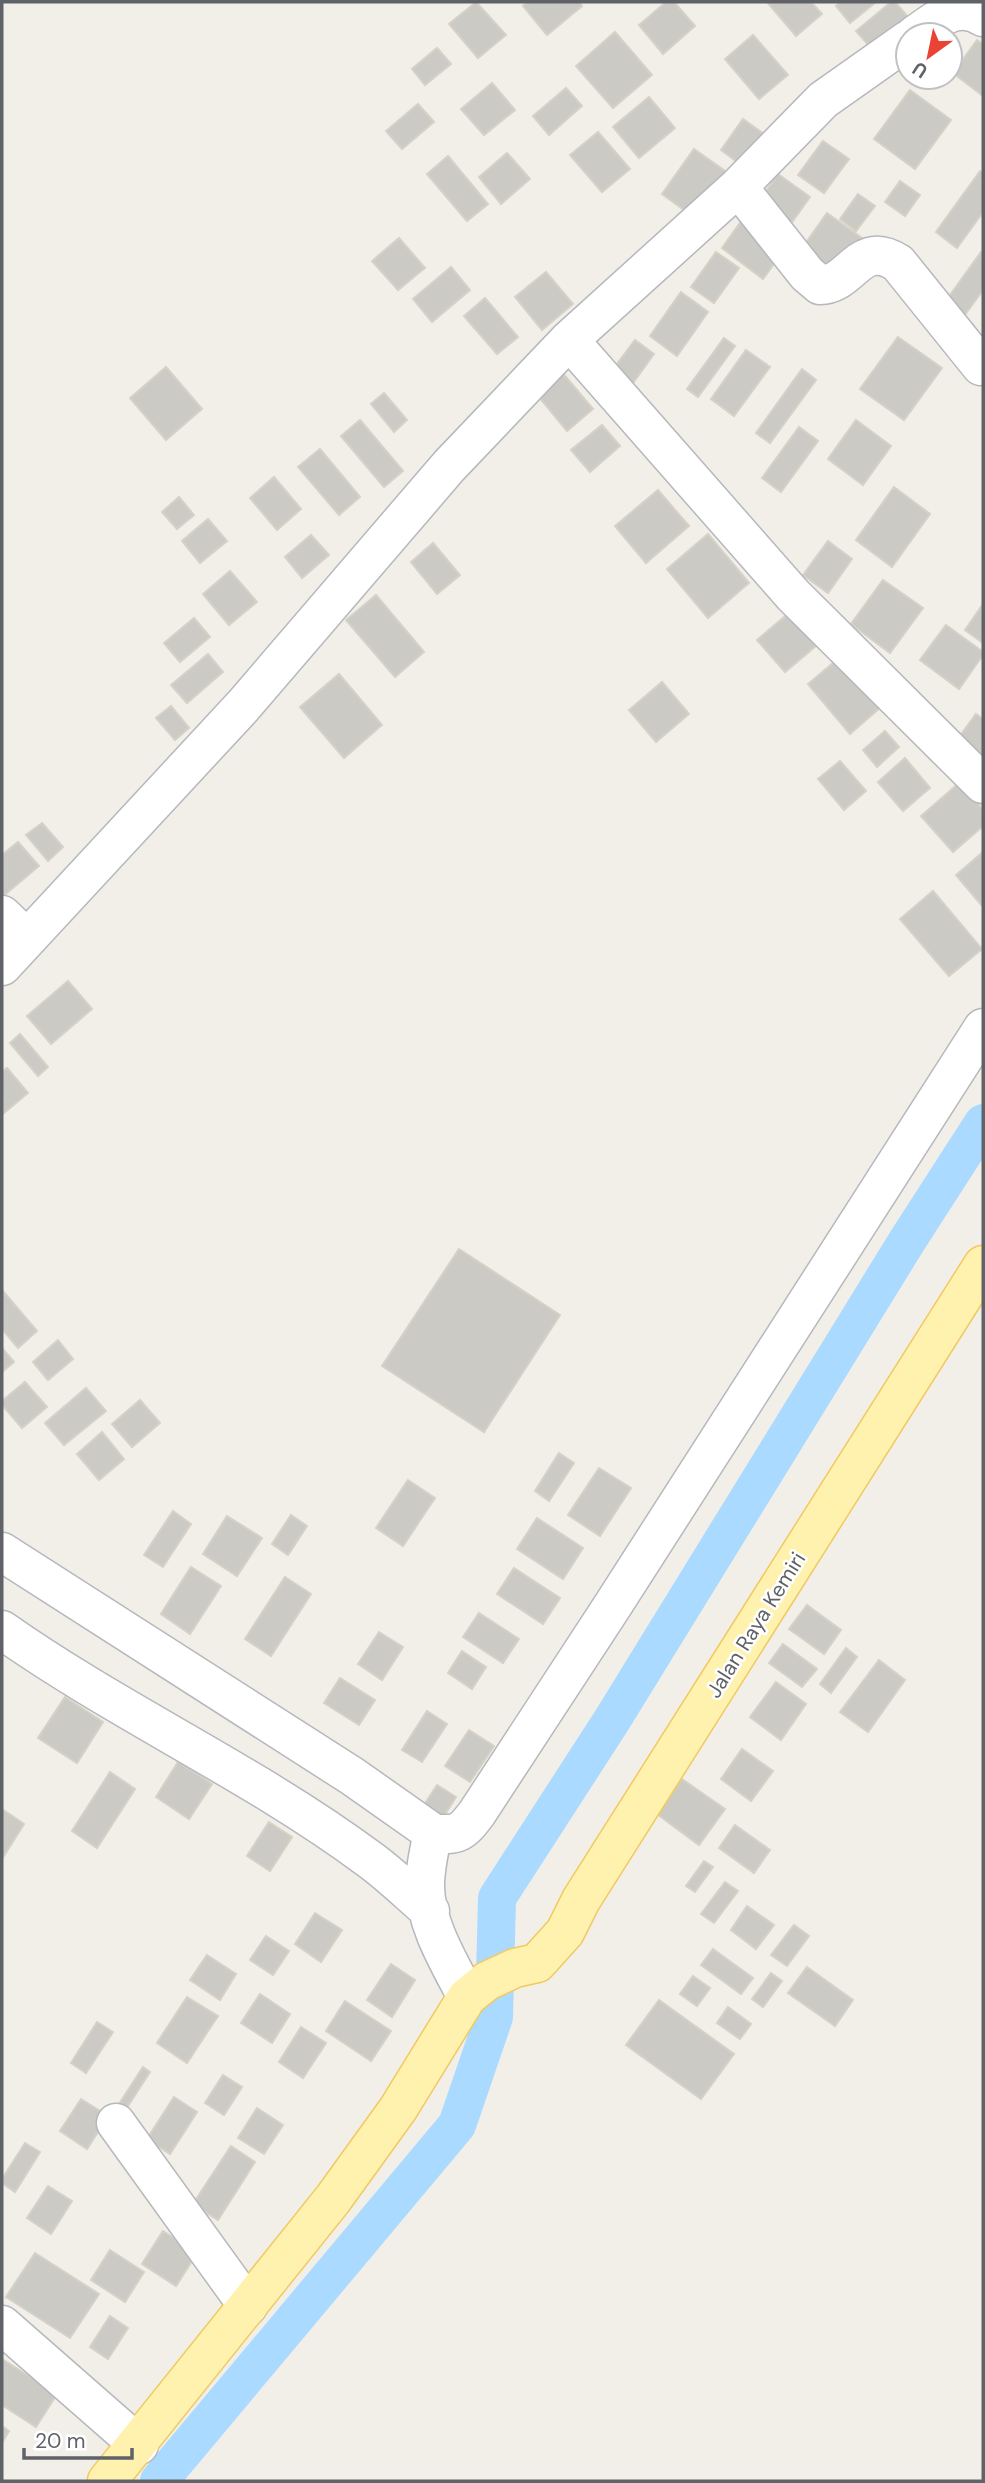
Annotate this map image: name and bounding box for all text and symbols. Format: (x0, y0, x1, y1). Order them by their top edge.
north arrow (894, 21, 964, 91)
text: U (908, 56, 932, 84)
street label: Jalan Raya Kemiri (700, 1547, 812, 1703)
scale bar (24, 2416, 133, 2460)
text: 20 m (35, 2427, 86, 2455)

